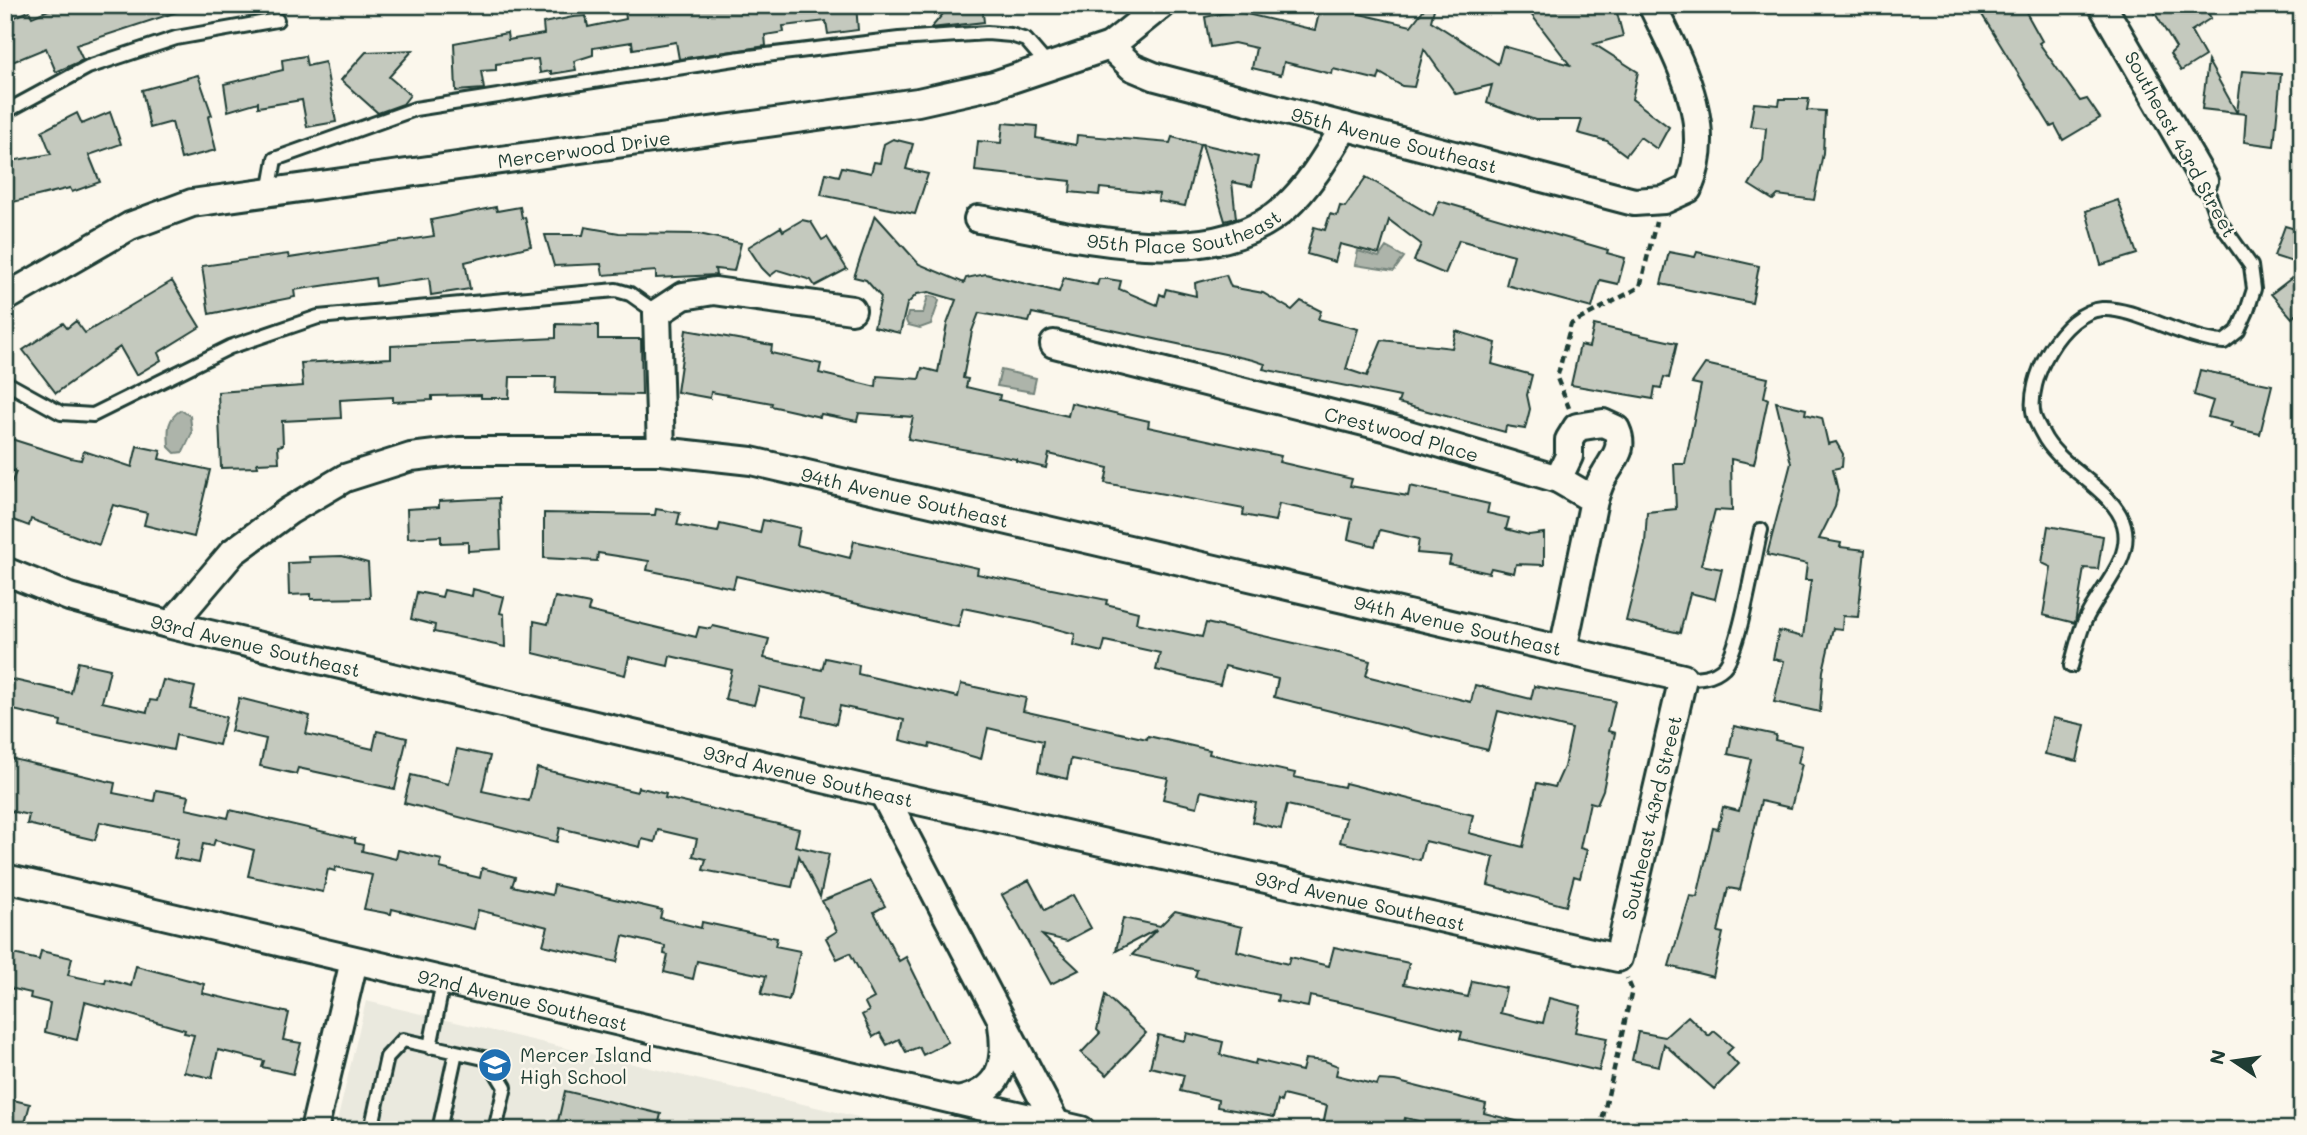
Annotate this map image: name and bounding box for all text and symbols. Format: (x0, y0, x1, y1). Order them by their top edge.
street label: Southeast 43rd Street (2119, 46, 2243, 242)
street label: 95th Avenue Southeast (1289, 100, 1500, 178)
street label: Mercerwood Drive (496, 124, 672, 173)
street label: 95th Place Southeast (1086, 203, 1285, 258)
street label: Crestwood Place (1322, 400, 1482, 467)
street label: 94th Avenue Southeast (799, 461, 1011, 533)
street label: 94th Avenue Southeast (1352, 589, 1564, 661)
street label: 93rd Avenue Southeast (148, 608, 363, 682)
street label: Southeast 43rd Street (1615, 713, 1686, 922)
street label: 93rd Avenue Southeast (701, 739, 916, 812)
street label: 93rd Avenue Southeast (1253, 865, 1468, 936)
street label: 92nd Avenue Southeast (415, 963, 631, 1036)
north arrow (2198, 1026, 2268, 1096)
place label: Mercer Island High School (520, 1042, 652, 1089)
school or university icon: Mercer Island High School (476, 1046, 514, 1084)
text: N (2203, 1047, 2231, 1067)

